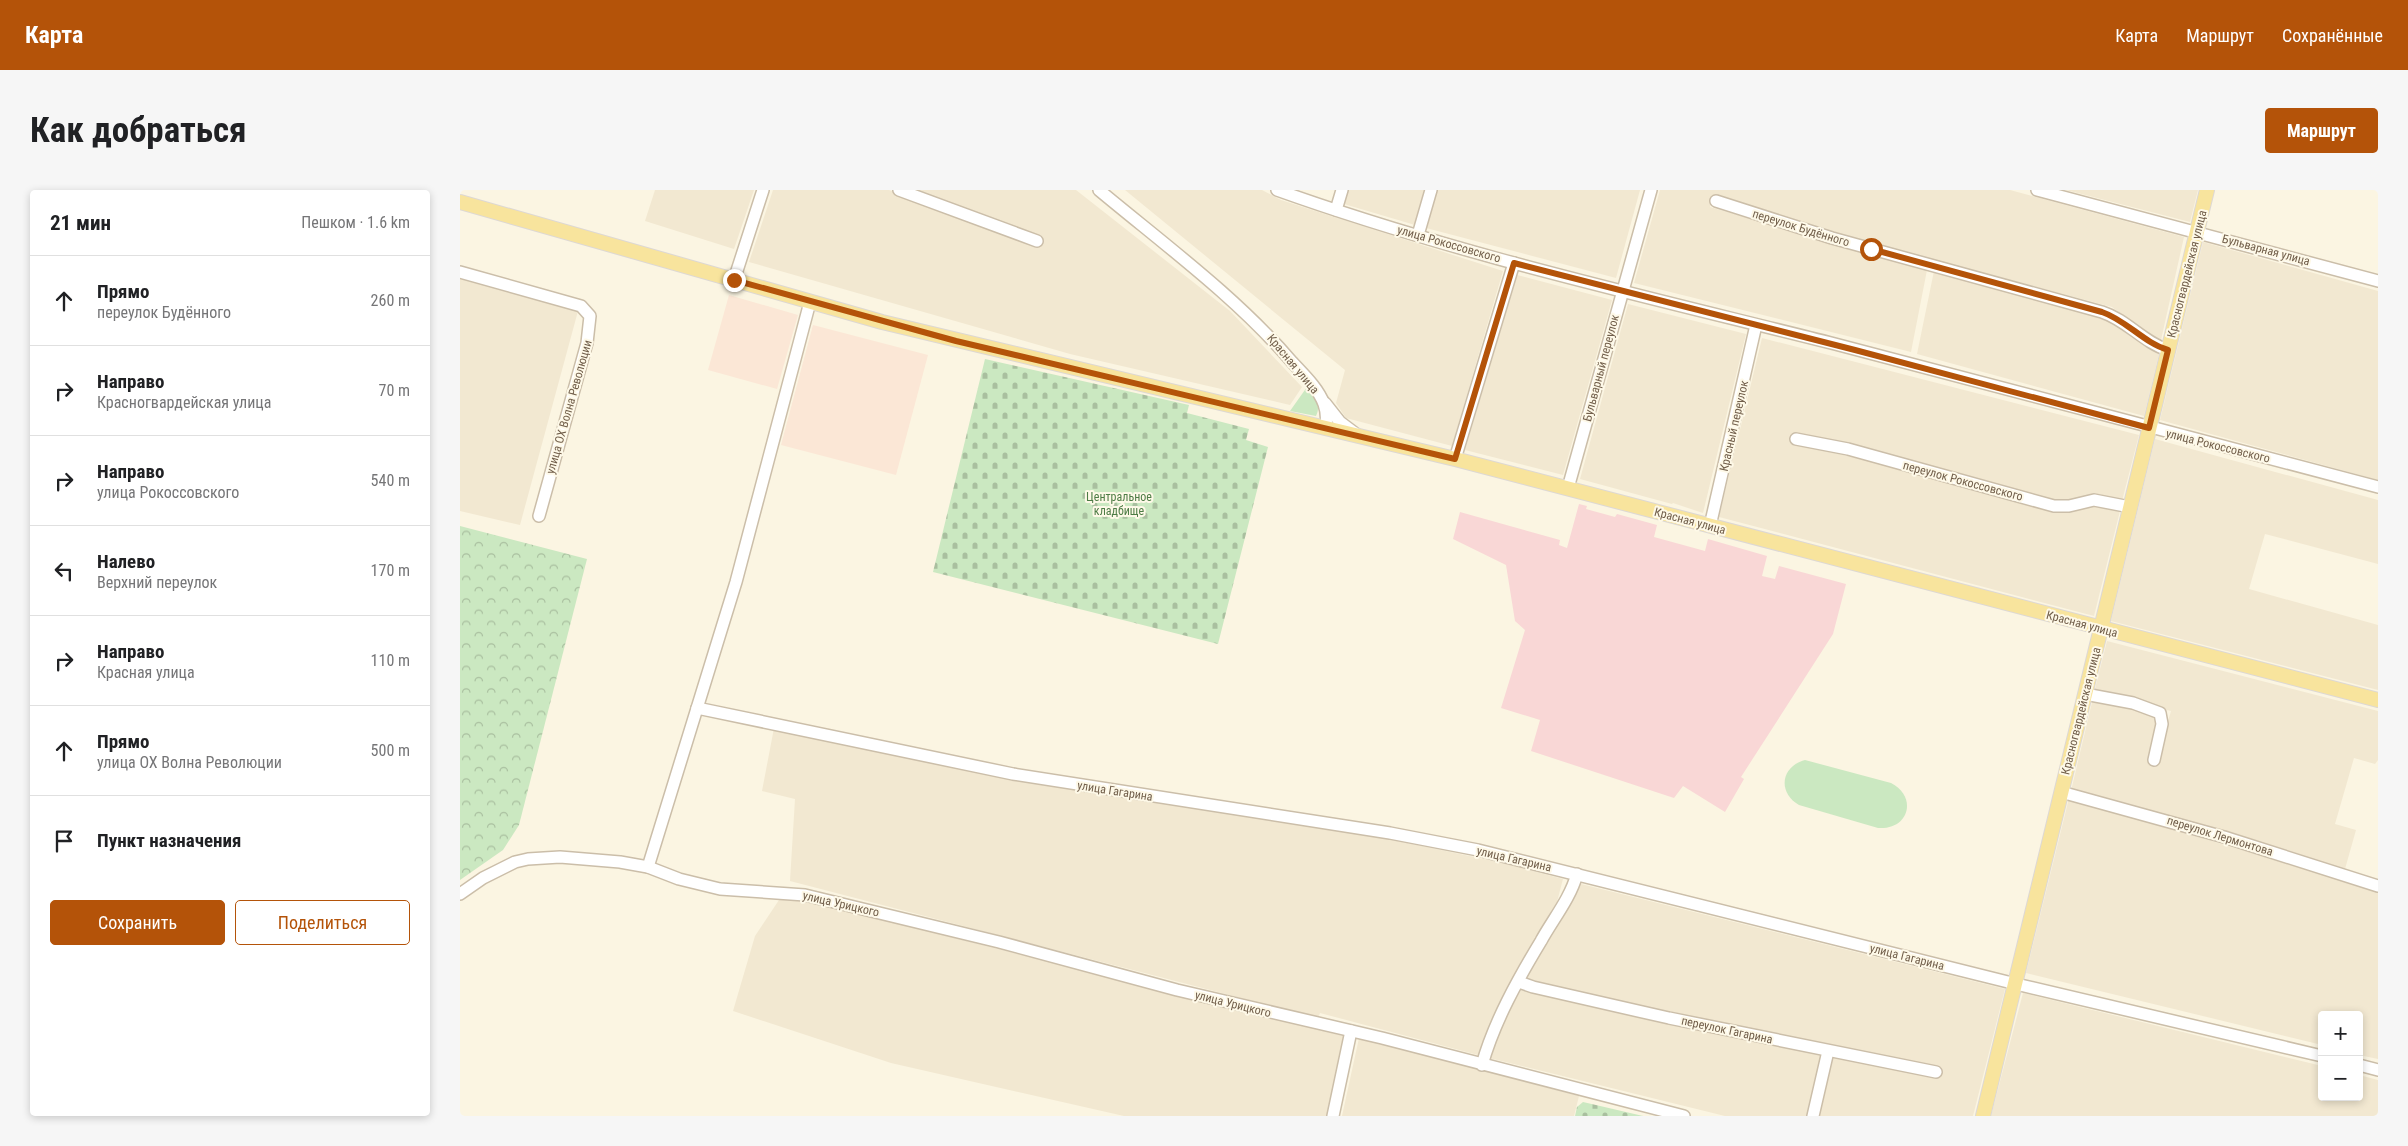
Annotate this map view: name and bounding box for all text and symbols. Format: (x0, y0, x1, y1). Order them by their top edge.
text: Карта (25, 21, 83, 49)
text: Карта (2115, 25, 2158, 46)
text: Маршрут (2186, 25, 2254, 46)
text: Сохранённые (2282, 25, 2383, 46)
button: Маршрут (2265, 108, 2378, 153)
text: Как добраться (30, 110, 246, 151)
street label: переулок Будённого (1751, 207, 1851, 249)
street label: Красногвардейская улица (2164, 209, 2210, 339)
text: 21 мин (50, 211, 111, 235)
text: Пешком · 1.6 km (301, 213, 410, 232)
street label: улица Рокоссовского (1396, 223, 1502, 265)
street label: Бульварная улица (2221, 232, 2312, 269)
route start (1860, 238, 1883, 261)
route end (723, 269, 746, 292)
text: Прямо (97, 280, 150, 303)
icon: ahead (50, 287, 78, 315)
text: 260 m (371, 291, 410, 310)
text: переулок Будённого (97, 303, 231, 322)
street label: Бульварный переулок (1580, 313, 1622, 423)
street label: Красная улица (1264, 331, 1322, 397)
street label: улица ОХ Волна Революции (543, 338, 595, 476)
text: Направо (97, 370, 164, 393)
icon: right (50, 377, 78, 405)
street label: Красный переулок (1717, 379, 1751, 473)
text: 70 m (378, 381, 410, 400)
text: Красногвардейская улица (97, 393, 271, 412)
street label: улица Рокоссовского (2165, 426, 2271, 466)
street label: переулок Рокоссовского (1901, 458, 2025, 504)
text: Направо (97, 460, 164, 483)
icon: right (50, 467, 78, 495)
text: 540 m (371, 471, 410, 490)
text: улица Рокоссовского (97, 483, 239, 502)
park label: Центральное кладбище (1086, 490, 1152, 518)
street label: Красная улица (1653, 505, 1727, 537)
text: Налево (97, 550, 155, 573)
icon: left (50, 557, 78, 585)
text: 170 m (371, 561, 410, 580)
text: Верхний переулок (97, 573, 217, 592)
street label: Красная улица (2045, 608, 2119, 640)
text: Направо (97, 640, 164, 663)
street label: Красногвардейская улица (2058, 646, 2104, 776)
icon: right (50, 647, 78, 675)
text: 110 m (371, 651, 410, 670)
text: Красная улица (97, 663, 195, 682)
text: Прямо (97, 730, 150, 753)
icon: ahead (50, 737, 78, 765)
text: 500 m (371, 741, 410, 760)
text: улица ОХ Волна Революции (97, 753, 282, 772)
street label: улица Гагарина (1076, 778, 1154, 804)
street label: переулок Лермонтова (2165, 813, 2275, 859)
icon: arrive (50, 827, 78, 855)
text: Пункт назначения (97, 829, 241, 852)
street label: улица Гагарина (1475, 844, 1553, 874)
street label: улица Урицкого (801, 888, 881, 920)
button: Сохранить (50, 900, 225, 945)
button: Поделиться (235, 900, 410, 945)
street label: улица Гагарина (1868, 941, 1946, 973)
street label: улица Урицкого (1193, 988, 1273, 1020)
map controls (2318, 1011, 2363, 1101)
button: + (2318, 1011, 2363, 1056)
street label: переулок Гагарина (1680, 1013, 1774, 1047)
button: − (2318, 1056, 2363, 1101)

